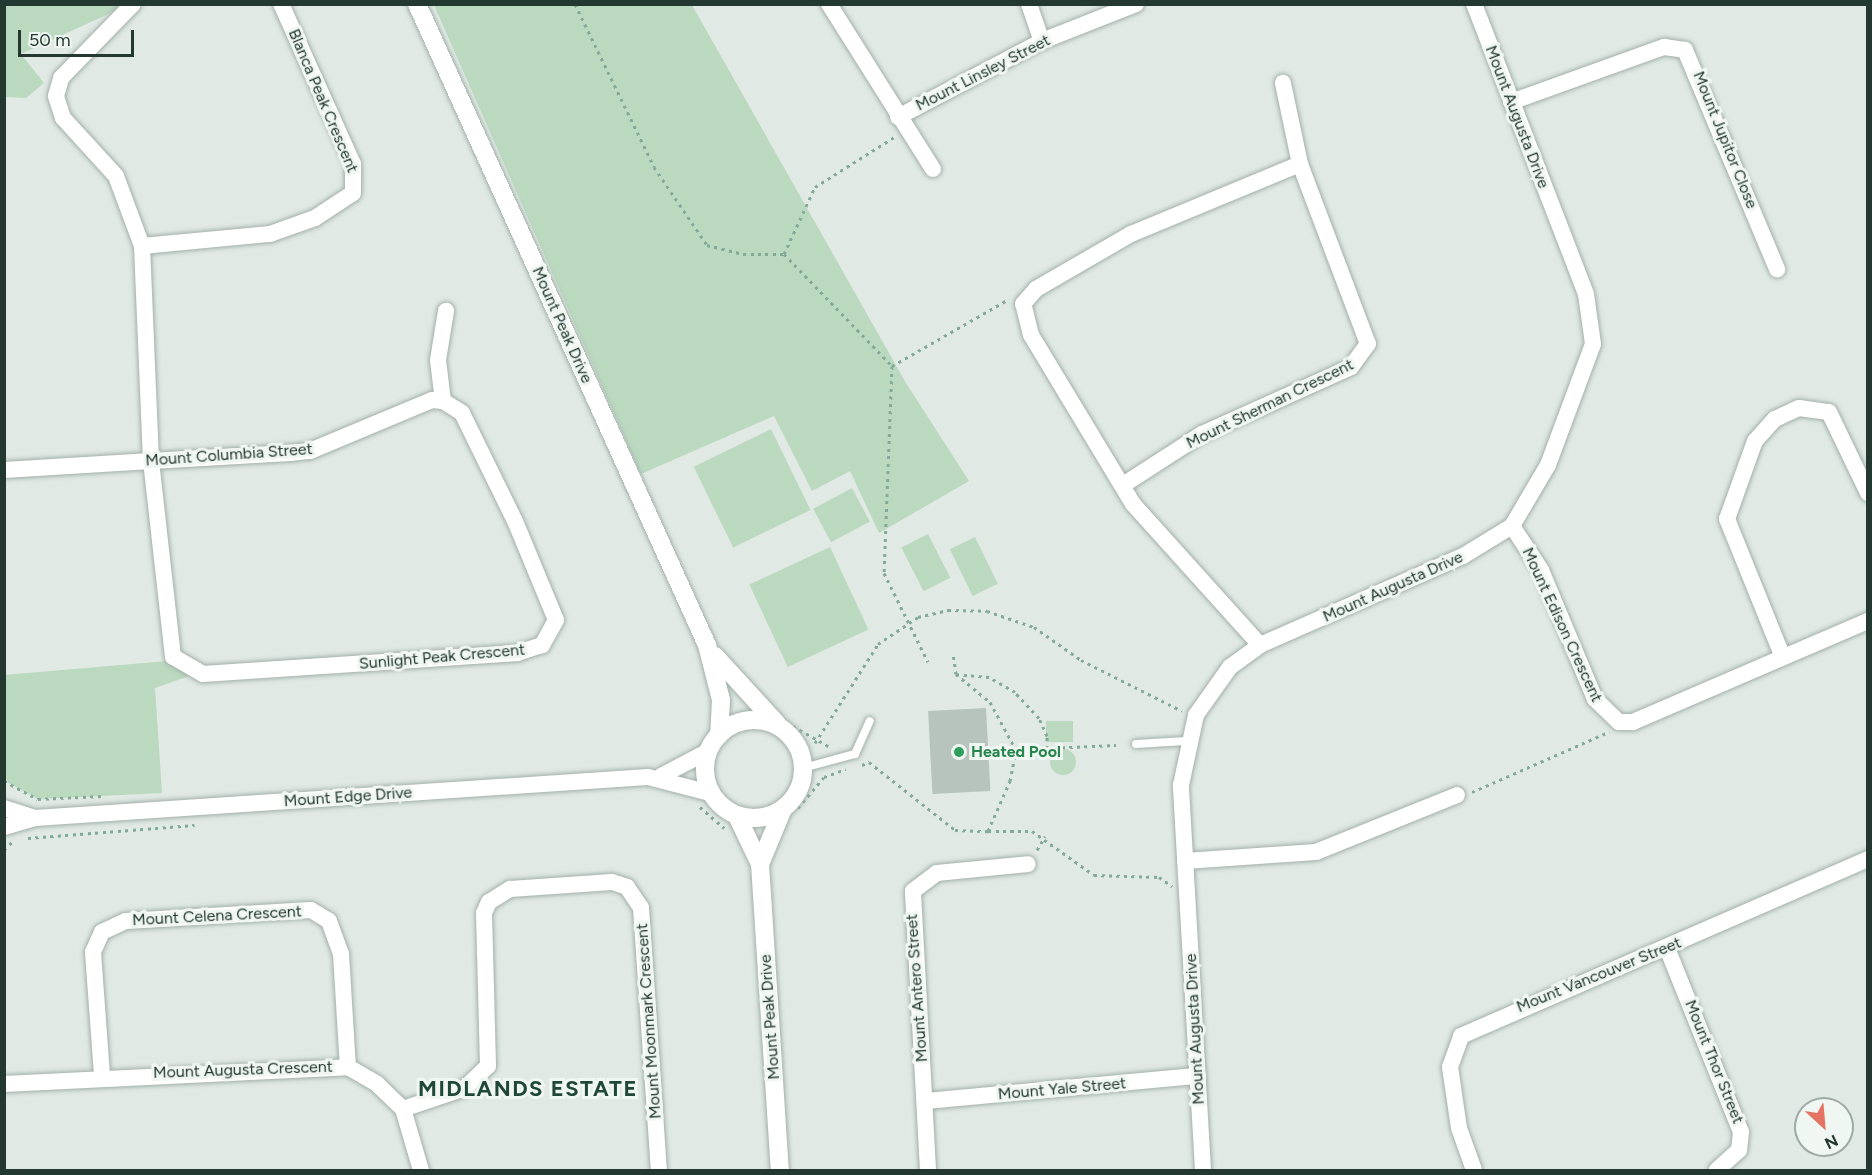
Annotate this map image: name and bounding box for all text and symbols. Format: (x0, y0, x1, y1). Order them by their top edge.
scale bar (21, 18, 136, 56)
street label: Blanca Peak Crescent (284, 26, 362, 176)
text: 50 m (29, 29, 71, 51)
street label: Mount Linsley Street (913, 31, 1053, 115)
street label: Mount Augusta Drive (1481, 43, 1553, 191)
street label: Mount Jupitor Close (1689, 69, 1761, 211)
street label: Mount Peak Drive (528, 264, 596, 386)
street label: Mount Sherman Crescent (1183, 355, 1357, 453)
street label: Mount Columbia Street (145, 440, 313, 470)
street label: Mount Edison Crescent (1518, 545, 1606, 705)
street label: Mount Augusta Drive (1320, 547, 1466, 627)
street label: Sunlight Peak Crescent (358, 640, 526, 674)
place label: Heated Pool (971, 742, 1061, 762)
marker: Heated Pool (952, 745, 966, 759)
street label: Mount Edge Drive (283, 783, 413, 811)
street label: Mount Celena Crescent (132, 902, 302, 930)
street label: Mount Antero Street (902, 913, 932, 1063)
street label: Mount Moonmark Crescent (633, 923, 665, 1119)
street label: Mount Vancouver Street (1514, 933, 1684, 1017)
street label: Mount Augusta Drive (1181, 953, 1209, 1105)
street label: Mount Peak Drive (756, 954, 784, 1080)
street label: Mount Thor Street (1680, 997, 1748, 1127)
street label: Mount Augusta Crescent (153, 1057, 333, 1083)
street label: Mount Yale Street (997, 1074, 1127, 1104)
district label: MIDLANDS ESTATE (418, 1076, 638, 1102)
north arrow (1794, 1097, 1854, 1157)
text: N (1822, 1131, 1841, 1153)

